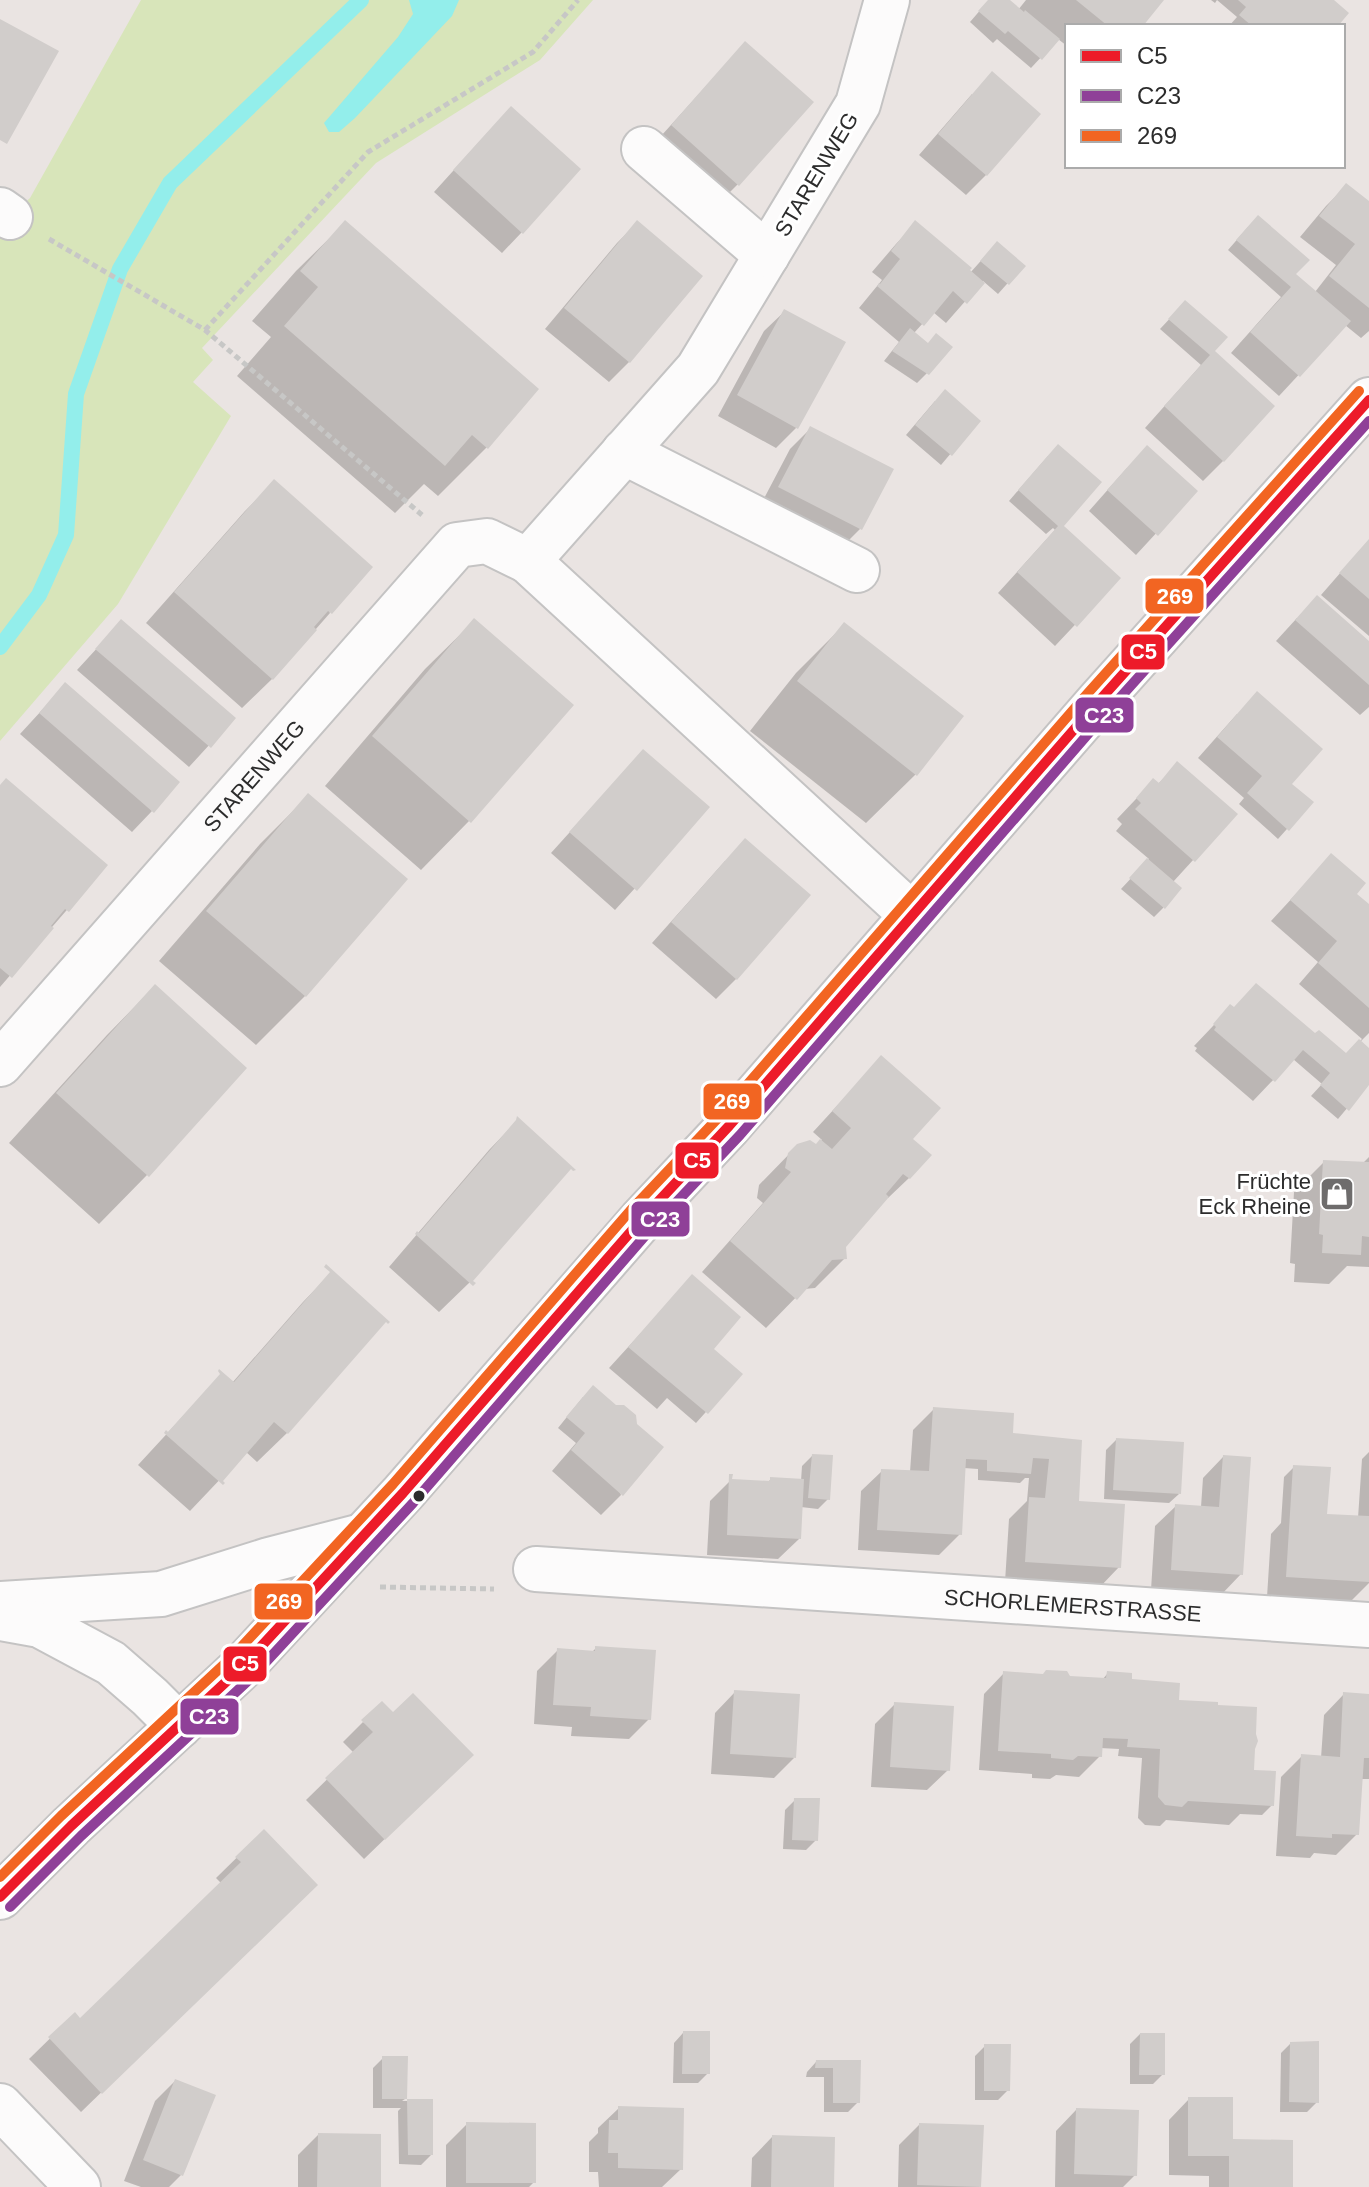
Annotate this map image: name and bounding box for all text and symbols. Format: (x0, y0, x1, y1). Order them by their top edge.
legend (1065, 24, 1345, 168)
text: C5 (1137, 42, 1168, 69)
text: C23 (1137, 82, 1181, 109)
street label: STARENWEG (770, 108, 863, 241)
text: 269 (1137, 122, 1177, 149)
line badge: 269 (1144, 577, 1205, 615)
text: 269 (1157, 584, 1193, 609)
line badge: C5 (1120, 633, 1166, 671)
text: C5 (1129, 639, 1157, 664)
line badge: C23 (1074, 696, 1135, 734)
text: C23 (1084, 703, 1124, 728)
street label: STARENWEG (198, 715, 310, 837)
line badge: 269 (702, 1082, 763, 1121)
text: 269 (714, 1089, 750, 1114)
line badge: C5 (674, 1141, 720, 1180)
text: C5 (683, 1148, 711, 1173)
place label: Früchte Eck Rheine (1198, 1169, 1311, 1219)
shop icon: Früchte Eck Rheine (1318, 1175, 1356, 1213)
line badge: C23 (630, 1200, 691, 1238)
text: C23 (640, 1207, 680, 1232)
unlabelled marker (411, 1488, 427, 1504)
line badge: 269 (253, 1582, 314, 1621)
street label: SCHORLEMERSTRASSE (943, 1584, 1202, 1627)
text: 269 (266, 1589, 302, 1614)
line badge: C5 (222, 1645, 268, 1683)
text: C5 (231, 1651, 259, 1676)
line badge: C23 (179, 1697, 240, 1736)
text: C23 (189, 1704, 229, 1729)

